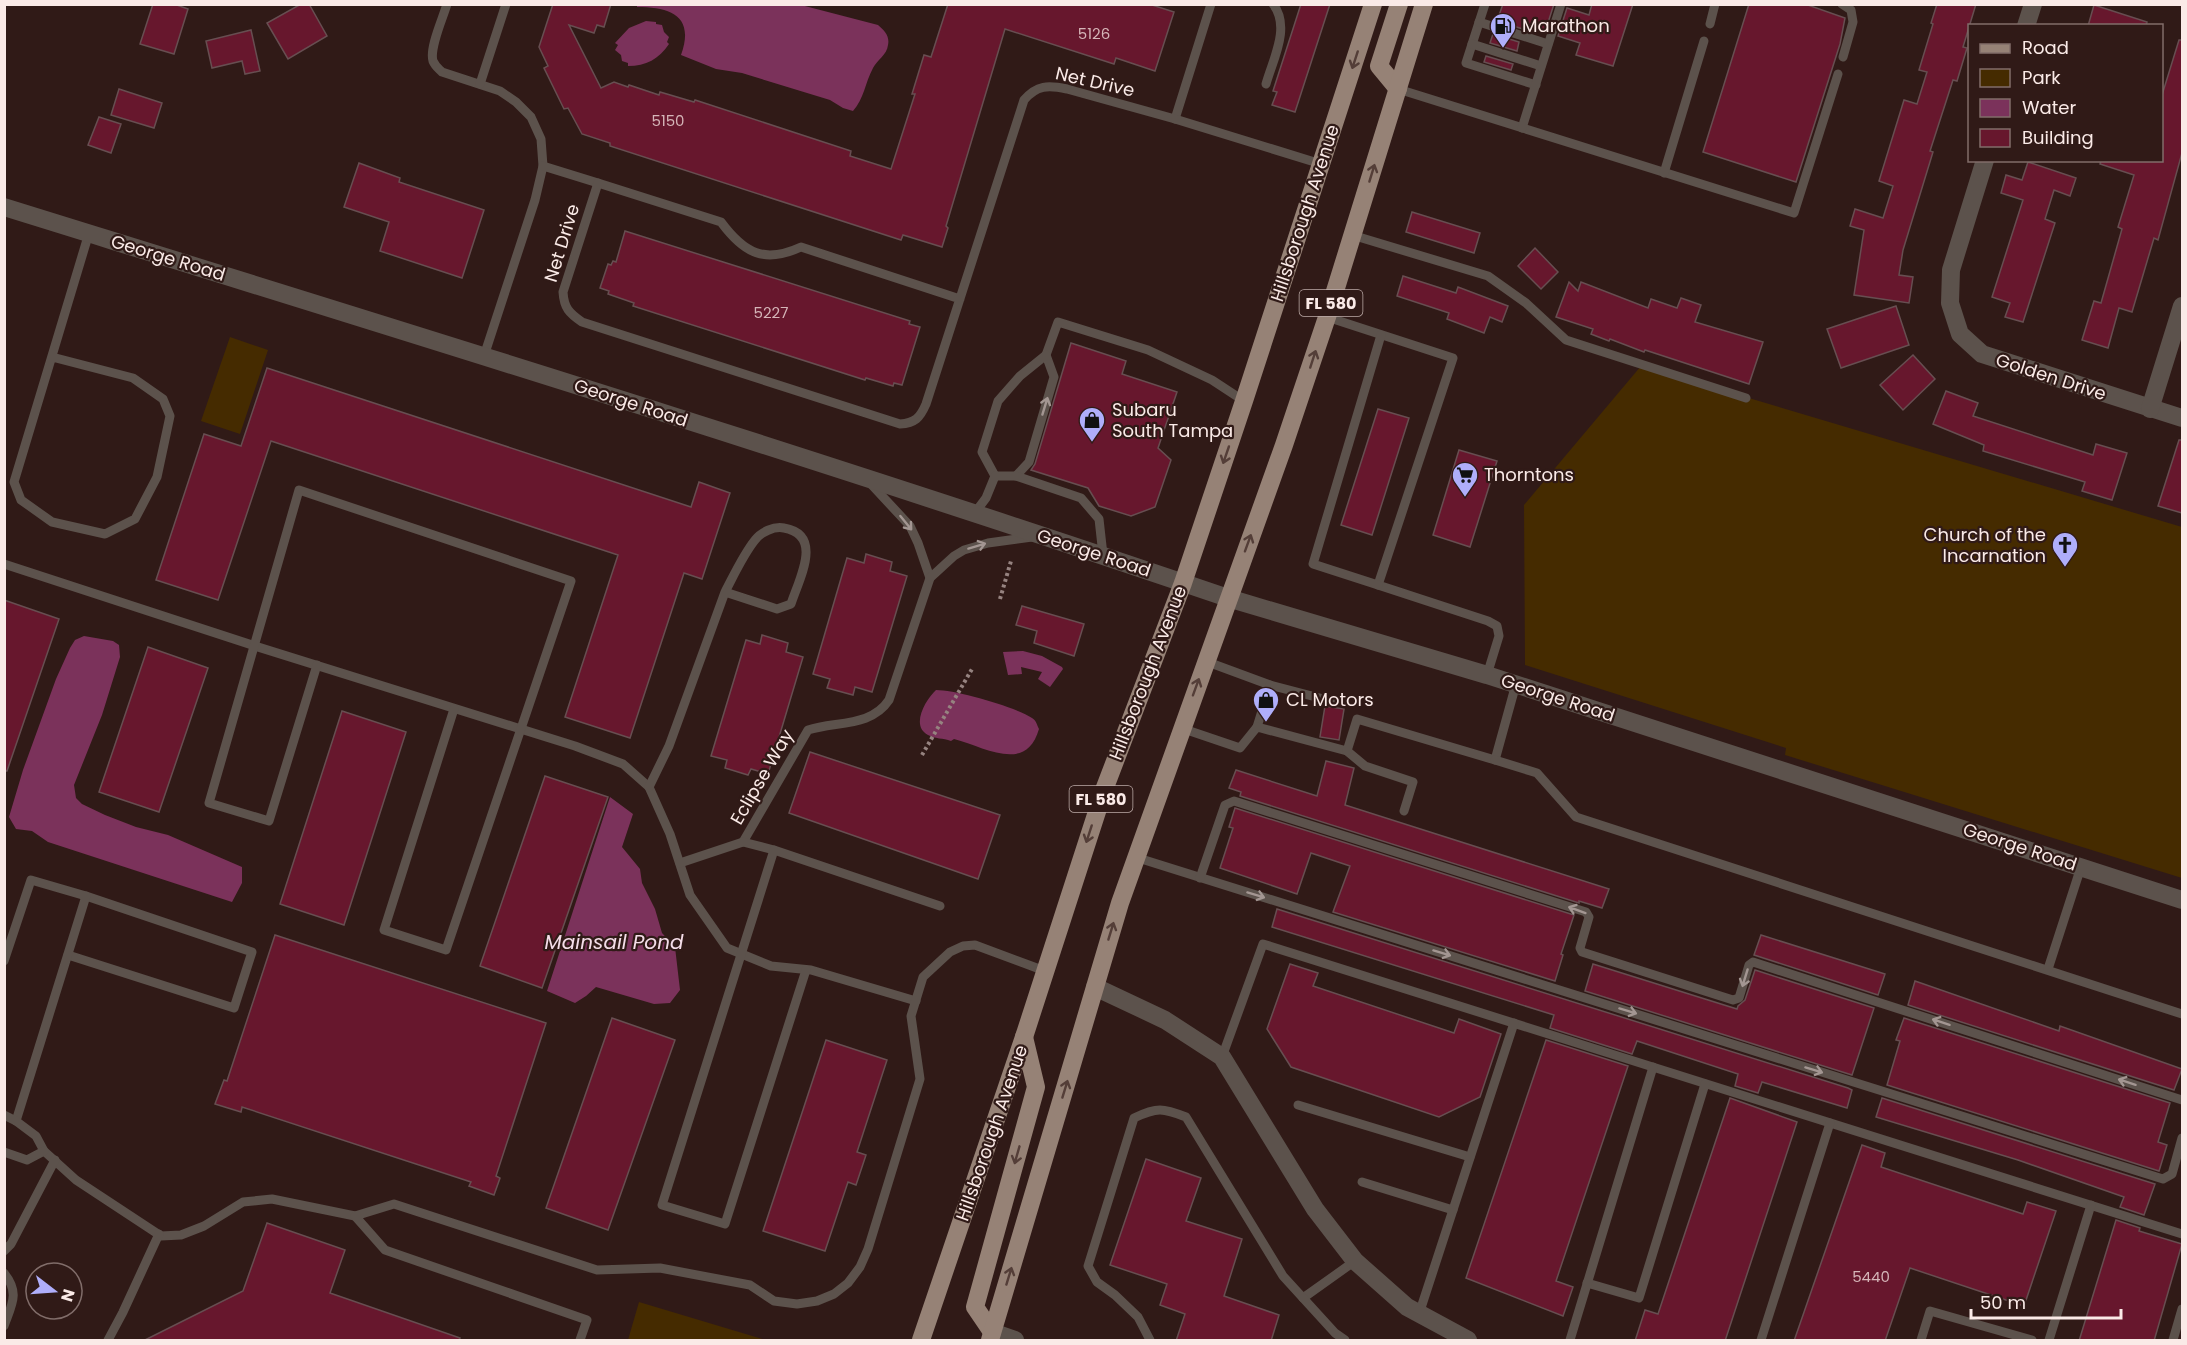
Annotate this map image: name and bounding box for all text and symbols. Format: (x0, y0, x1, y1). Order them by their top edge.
fuel station icon: Marathon (1488, 11, 1518, 49)
place label: Marathon (1522, 13, 1610, 38)
house number: 5126 (1078, 23, 1110, 44)
legend (1968, 24, 2163, 162)
text: Road (2022, 35, 2069, 60)
one-way arrow (1349, 50, 1360, 69)
street label: Net Drive (1053, 60, 1137, 103)
text: Park (2022, 65, 2061, 90)
text: Water (2022, 95, 2076, 120)
house number: 5150 (651, 110, 685, 131)
street label: Hillsborough Avenue (1264, 121, 1345, 305)
text: Building (2022, 125, 2094, 150)
one-way arrow (1367, 164, 1378, 183)
street label: Net Drive (538, 201, 585, 285)
street label: George Road (108, 228, 228, 287)
road number: FL 580 (1300, 290, 1362, 316)
house number: 5227 (754, 302, 788, 323)
street label: Golden Drive (1993, 347, 2110, 406)
one-way arrow (1308, 350, 1319, 369)
street label: George Road (571, 372, 691, 433)
one-way arrow (1040, 397, 1051, 416)
place label: Subaru South Tampa (1112, 397, 1233, 443)
shop icon: Subaru South Tampa (1077, 405, 1107, 443)
one-way arrow (1219, 445, 1230, 463)
supermarket icon: Thorntons (1450, 460, 1480, 498)
place label: Thorntons (1484, 462, 1574, 487)
one-way arrow (900, 515, 913, 531)
street label: George Road (1034, 522, 1154, 583)
place label: Church of the Incarnation (1924, 522, 2046, 568)
church icon: Church of the Incarnation (2050, 530, 2080, 568)
one-way arrow (1243, 534, 1254, 553)
one-way arrow (967, 540, 986, 551)
street label: Hillsborough Avenue (1103, 582, 1192, 764)
street label: George Road (1498, 667, 1618, 728)
one-way arrow (1191, 678, 1202, 697)
shop icon: CL Motors (1251, 685, 1281, 723)
place label: CL Motors (1286, 687, 1374, 712)
street label: Eclipse Way (724, 724, 799, 829)
road number: FL 580 (1070, 786, 1132, 812)
street label: George Road (1960, 816, 2080, 877)
one-way arrow (1083, 824, 1094, 843)
one-way arrow (1246, 890, 1265, 901)
one-way arrow (1568, 903, 1587, 914)
one-way arrow (1106, 922, 1117, 941)
water label: Mainsail Pond (545, 928, 684, 956)
one-way arrow (1432, 948, 1451, 959)
one-way arrow (1739, 968, 1750, 987)
one-way arrow (1618, 1007, 1637, 1018)
one-way arrow (1932, 1016, 1951, 1027)
street label: Hillsborough Avenue (950, 1041, 1033, 1224)
one-way arrow (1804, 1065, 1823, 1076)
one-way arrow (2118, 1076, 2137, 1087)
one-way arrow (1060, 1080, 1071, 1099)
one-way arrow (1011, 1145, 1023, 1164)
north arrow (24, 1261, 84, 1321)
house number: 5440 (1852, 1266, 1890, 1287)
one-way arrow (1004, 1267, 1015, 1286)
scale bar (1971, 1282, 2121, 1320)
text: N (55, 1286, 81, 1304)
text: 50 m (1980, 1290, 2026, 1315)

